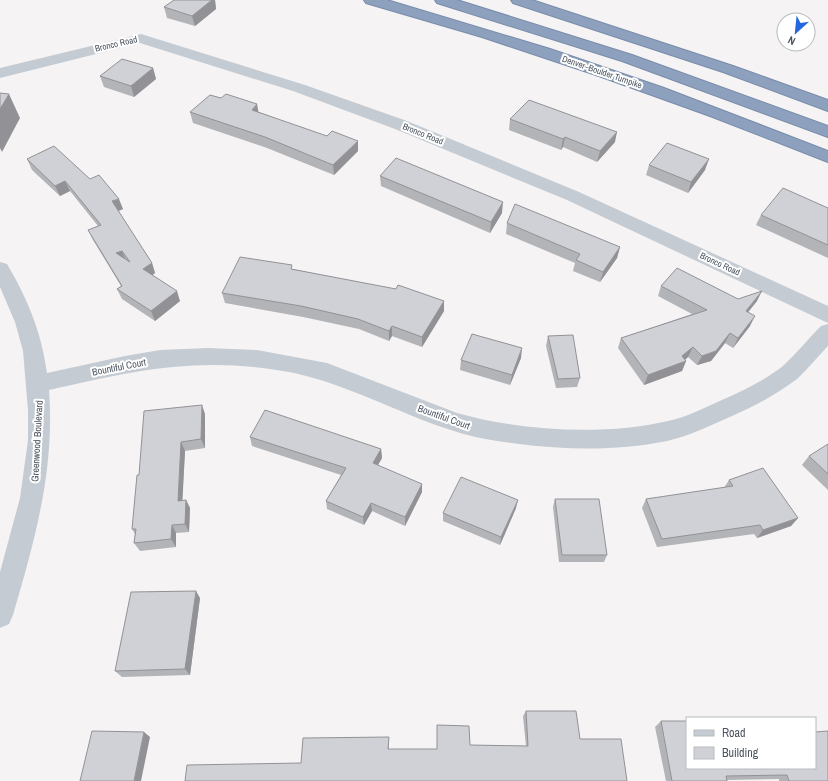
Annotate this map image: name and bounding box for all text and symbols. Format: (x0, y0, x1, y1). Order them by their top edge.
north arrow (776, 12, 816, 52)
street label: Bronco Road (94, 33, 138, 55)
text: N (785, 33, 798, 49)
street label: Denver–Boulder Turnpike (560, 53, 644, 91)
street label: Bronco Road (401, 120, 445, 148)
street label: Bronco Road (698, 249, 742, 279)
street label: Bountiful Court (91, 355, 148, 379)
street label: Greenwood Boulevard (28, 400, 46, 482)
street label: Bountiful Court (416, 402, 473, 433)
legend (686, 717, 816, 769)
text: Road (722, 725, 746, 741)
text: Building (722, 745, 759, 761)

